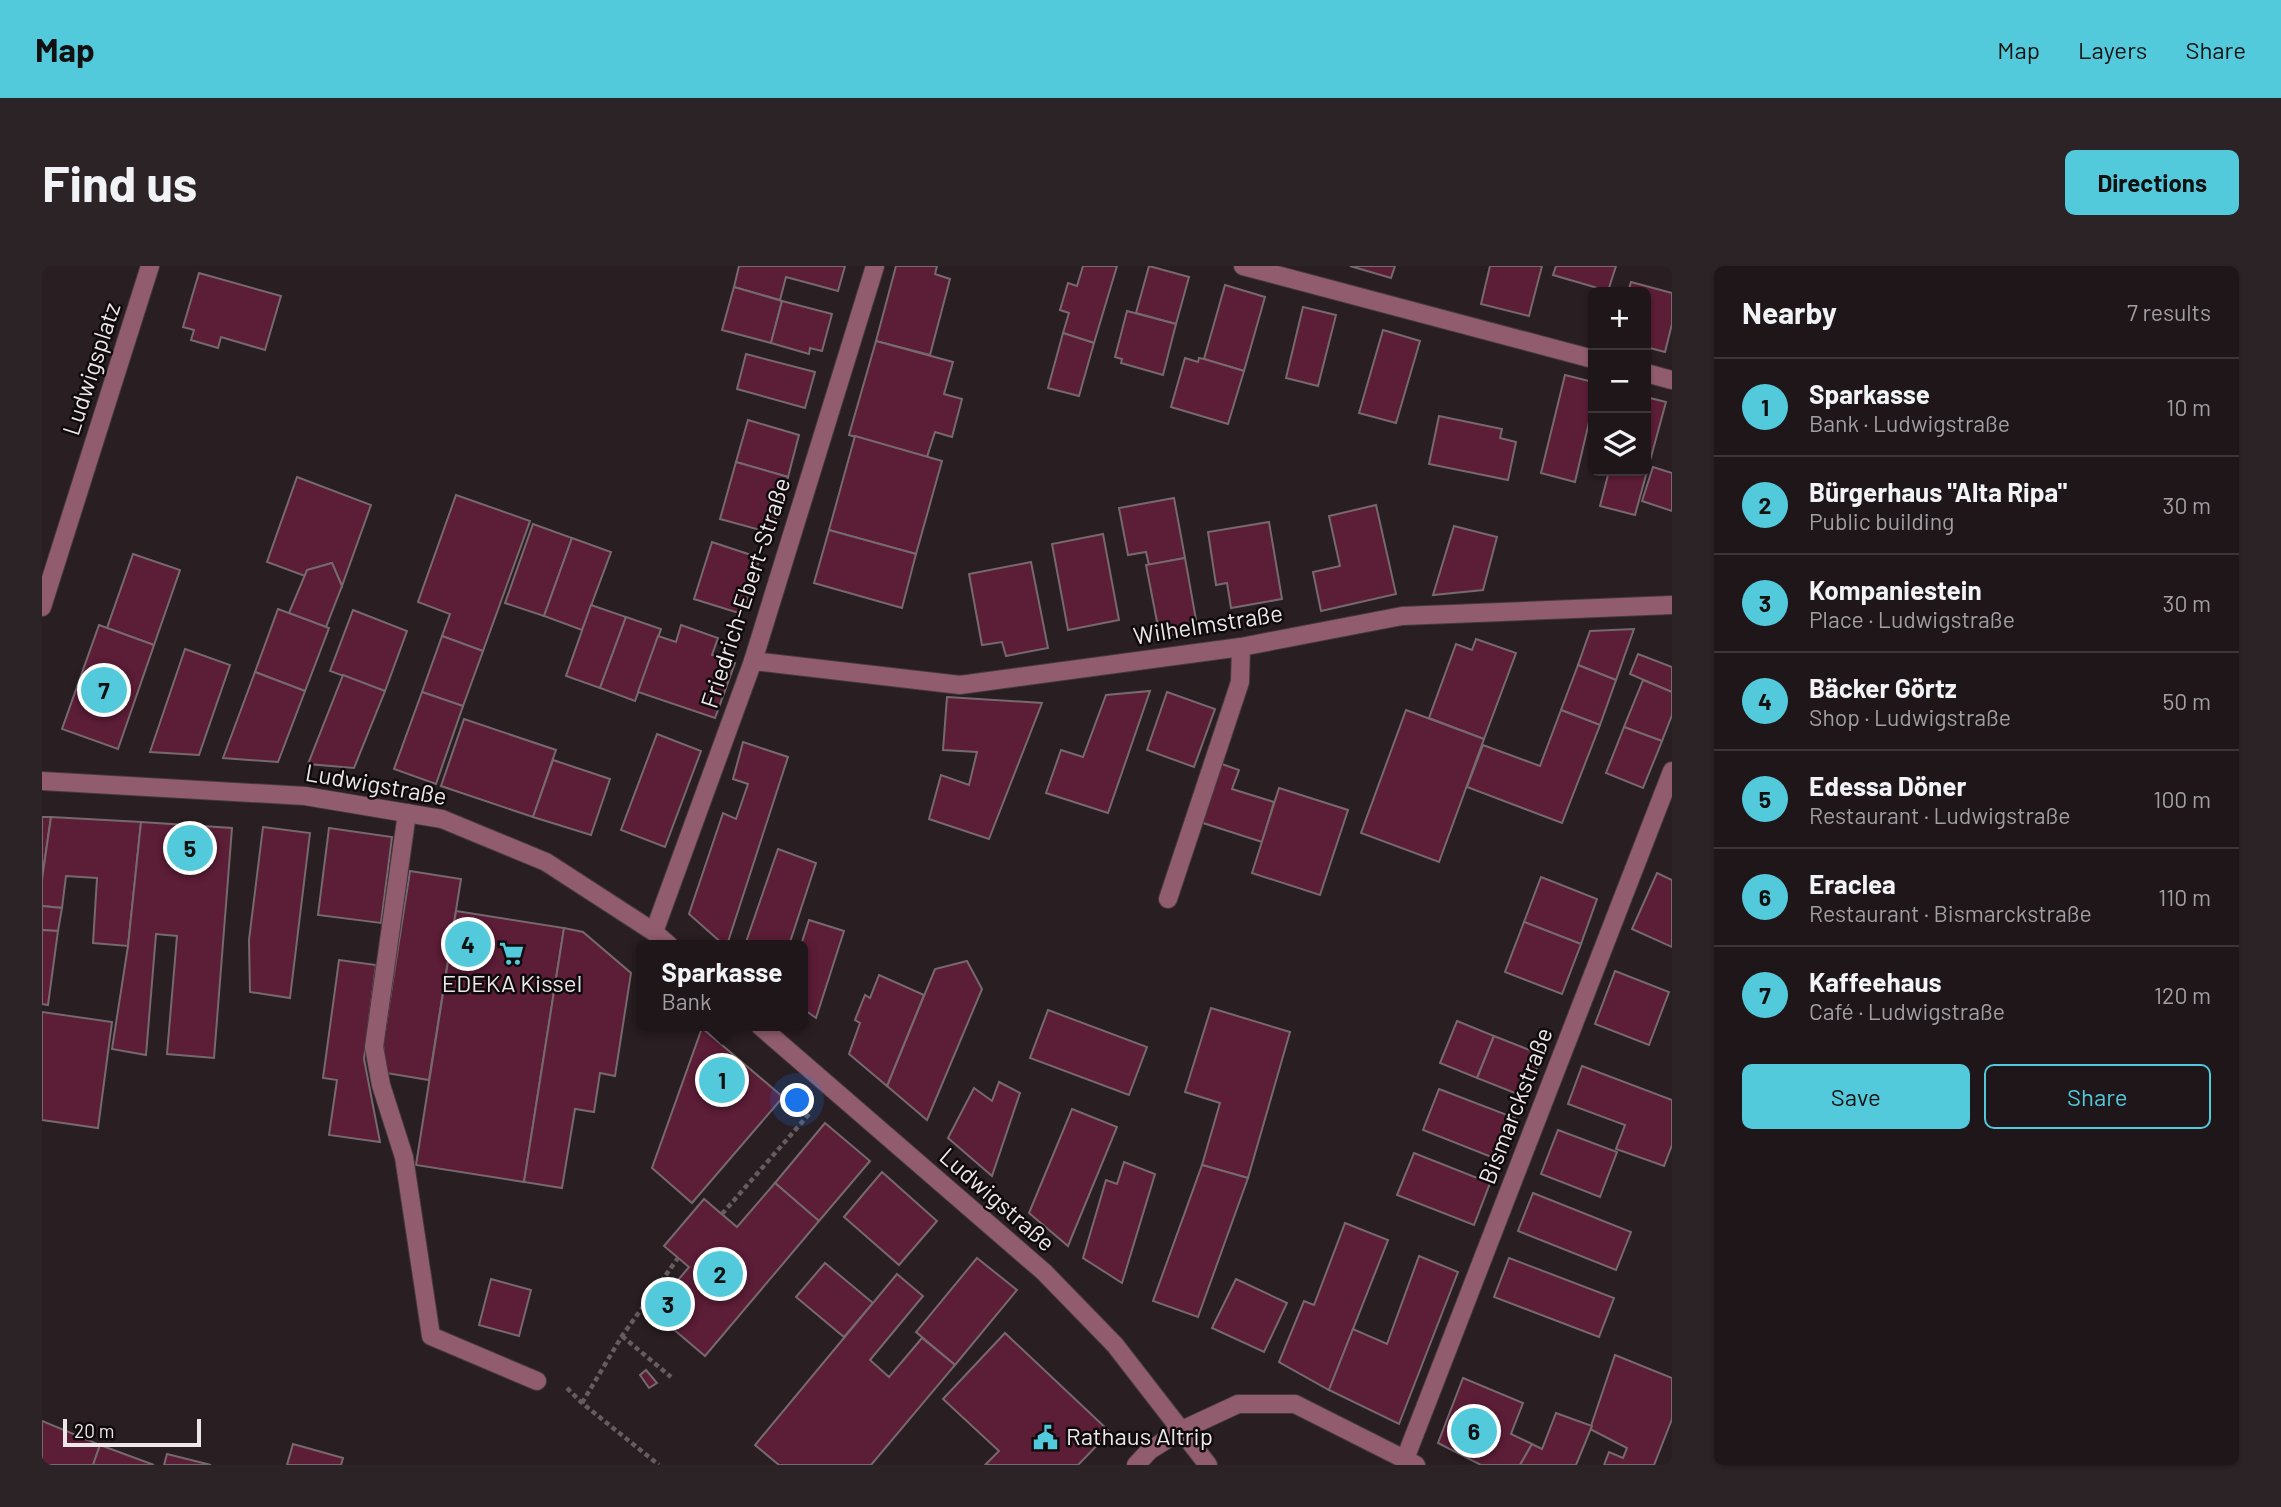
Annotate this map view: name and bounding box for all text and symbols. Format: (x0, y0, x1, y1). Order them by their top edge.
text: Map (35, 29, 95, 69)
text: Map (1997, 35, 2040, 64)
text: Layers (2078, 35, 2147, 64)
text: Share (2185, 35, 2246, 64)
button: Directions (2065, 150, 2239, 215)
text: Find us (42, 153, 197, 212)
map controls (1588, 287, 1651, 476)
button: + (1588, 287, 1651, 350)
text: Nearby (1742, 294, 1837, 330)
text: 7 results (2127, 298, 2211, 326)
street label: Ludwigsplatz (56, 299, 126, 438)
button: − (1588, 350, 1651, 413)
text: Sparkasse (1809, 378, 1930, 409)
text: 1 (1761, 393, 1769, 421)
text: 10 m (2166, 393, 2211, 421)
text: Bank · Ludwigstraße (1809, 409, 2010, 437)
button: layers (1588, 413, 1651, 476)
street label: Friedrich-Ebert-Straße (694, 474, 796, 711)
text: Bürgerhaus "Alta Ripa" (1809, 476, 2067, 507)
text: 2 (1759, 491, 1771, 519)
text: 30 m (2163, 491, 2211, 519)
text: Public building (1809, 507, 1954, 535)
text: Kompaniestein (1809, 574, 1982, 605)
text: 3 (1759, 589, 1771, 617)
text: 30 m (2163, 589, 2211, 617)
street label: Wilhelmstraße (1131, 597, 1285, 650)
text: Place · Ludwigstraße (1809, 605, 2015, 633)
pin: 7 (81, 664, 127, 716)
text: Bäcker Görtz (1809, 672, 1957, 703)
text: 4 (1758, 687, 1772, 715)
text: 50 m (2163, 687, 2211, 715)
text: Shop · Ludwigstraße (1809, 703, 2011, 731)
street label: Ludwigstraße (303, 757, 449, 810)
text: Edessa Döner (1809, 770, 1966, 801)
text: 5 (1759, 785, 1771, 813)
text: 100 m (2153, 785, 2211, 813)
text: Restaurant · Ludwigstraße (1809, 801, 2071, 829)
pin: 5 (167, 822, 213, 874)
text: Eraclea (1809, 868, 1896, 899)
text: 6 (1759, 883, 1771, 911)
text: 110 m (2158, 883, 2211, 911)
text: Restaurant · Bismarckstraße (1809, 899, 2092, 927)
pin: 4 (445, 918, 491, 970)
supermarket icon: EDEKA Kissel (498, 939, 526, 967)
popup (636, 940, 808, 1031)
text: Sparkasse (661, 956, 783, 987)
text: Kaffeehaus (1809, 966, 1942, 997)
place label: EDEKA Kissel (442, 968, 582, 997)
text: 7 (1759, 981, 1771, 1009)
text: 120 m (2154, 981, 2211, 1009)
text: Bank (661, 987, 711, 1015)
text: Café · Ludwigstraße (1809, 997, 2005, 1025)
street label: Bismarckstraße (1471, 1023, 1558, 1188)
pin: 1 (699, 1054, 745, 1106)
button: Save (1742, 1064, 1970, 1129)
button: Share (1984, 1064, 2211, 1129)
your location (780, 1083, 814, 1117)
street label: Ludwigstraße (934, 1141, 1061, 1257)
pin: 2 (697, 1248, 743, 1300)
pin: 3 (645, 1278, 691, 1330)
pin: 6 (1451, 1405, 1497, 1457)
scale bar (63, 1416, 201, 1448)
text: 20 m (74, 1419, 114, 1442)
place label: Rathaus Altrip (1066, 1421, 1213, 1450)
public building icon: Rathaus Altrip (1032, 1423, 1060, 1451)

